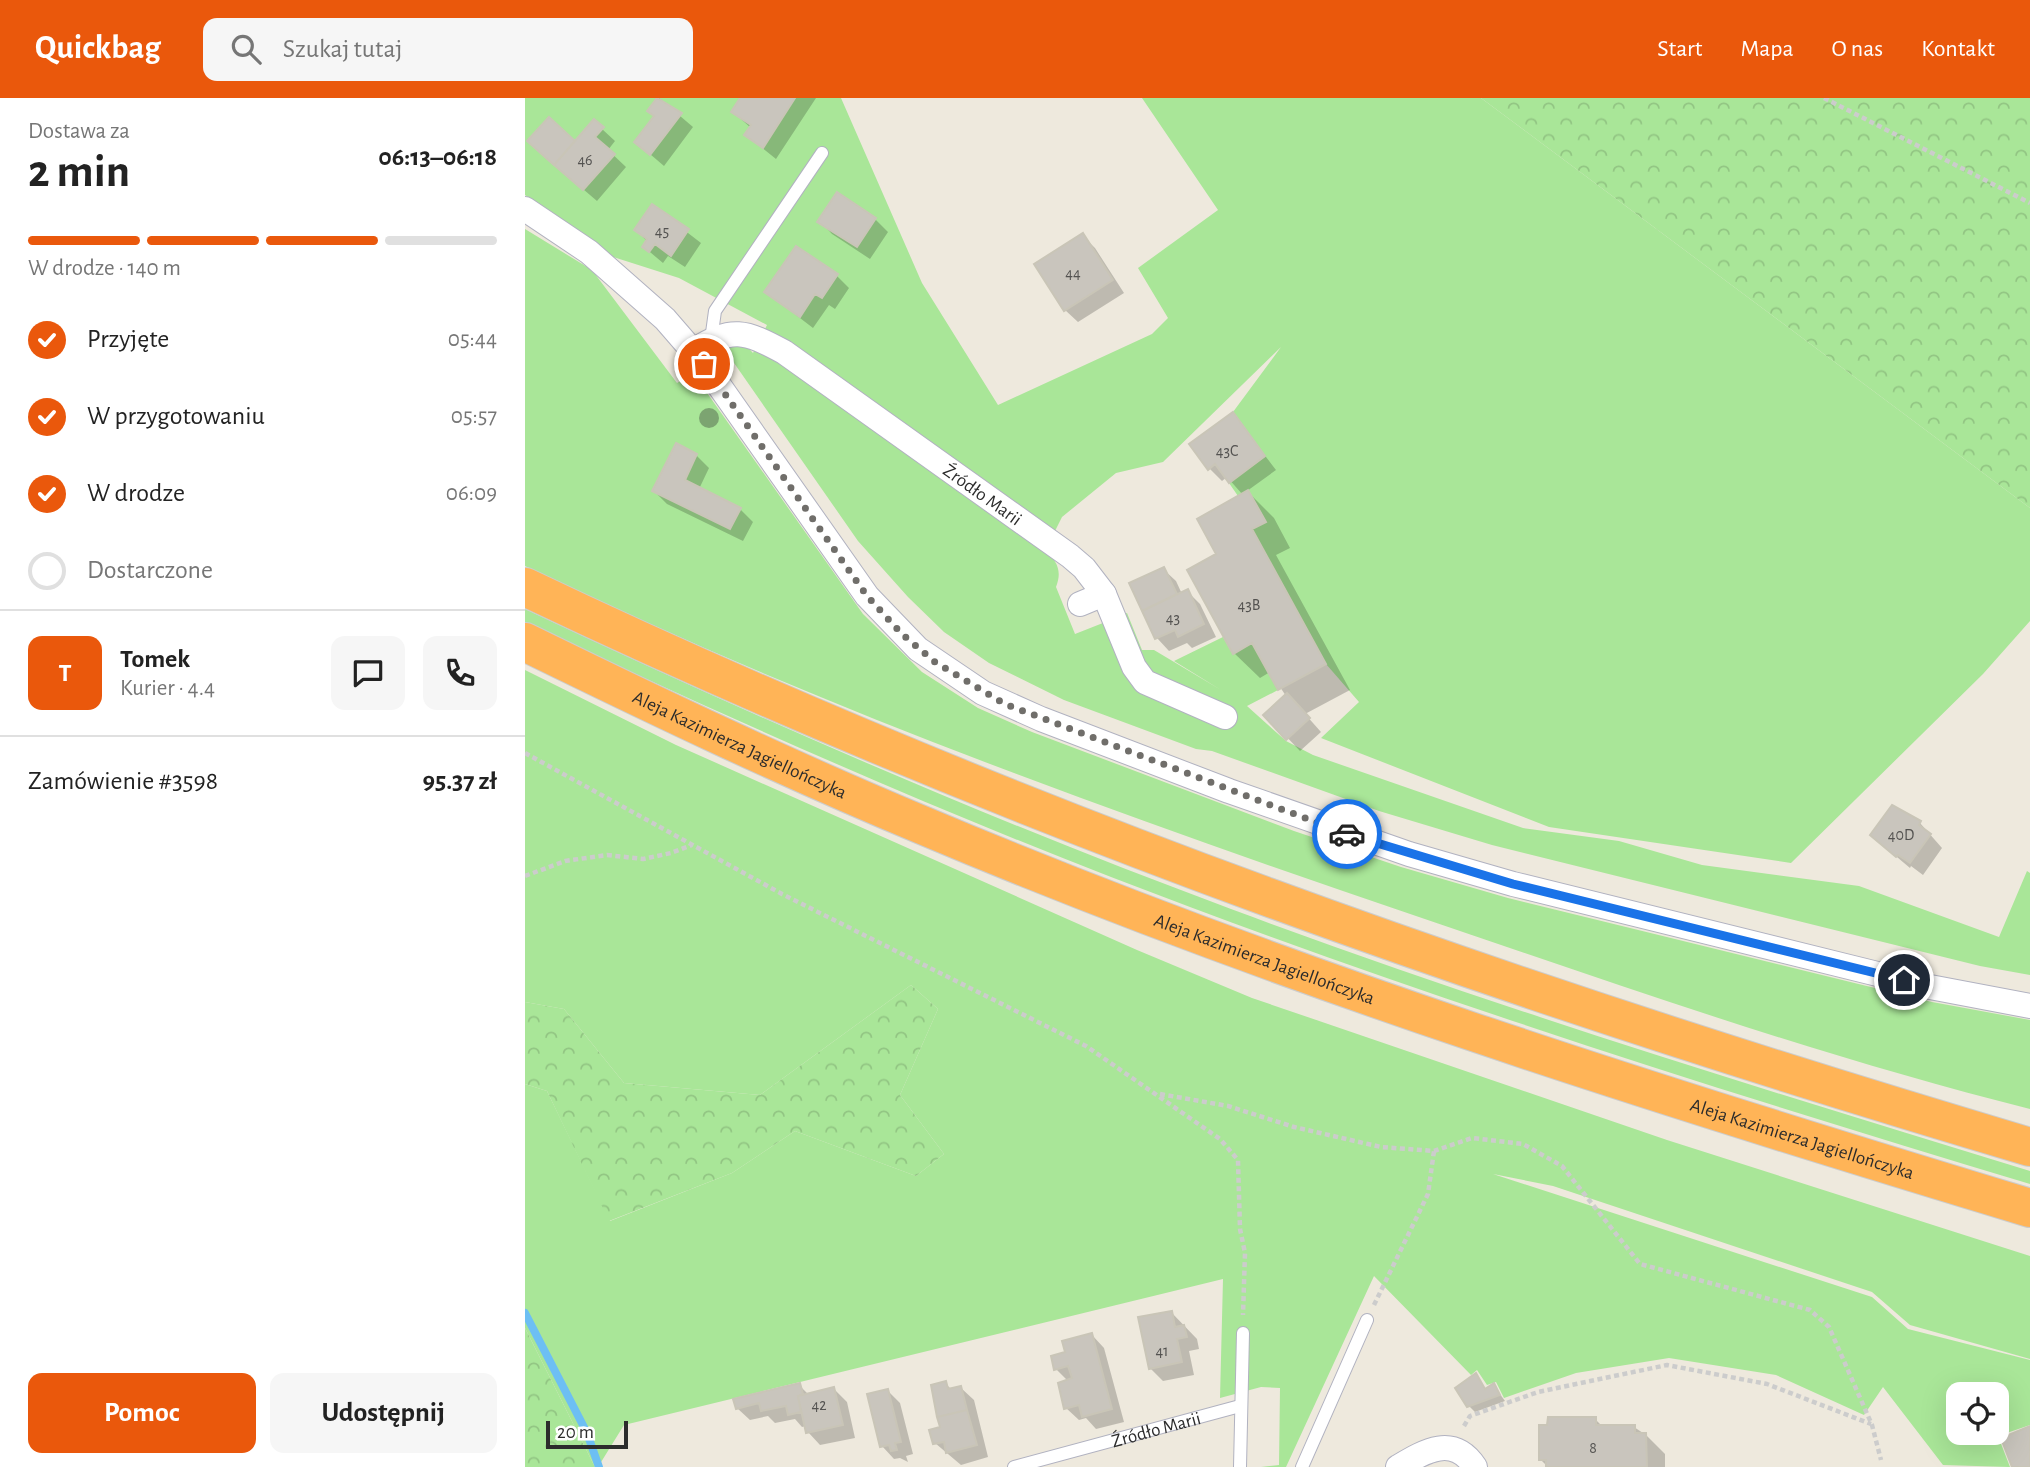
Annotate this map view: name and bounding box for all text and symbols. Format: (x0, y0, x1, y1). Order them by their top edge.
search box (203, 18, 693, 81)
icon: search (227, 30, 265, 68)
text: Quickbag (35, 32, 161, 65)
text: Szukaj tutaj (283, 36, 402, 62)
text: Start (1657, 37, 1702, 61)
text: Mapa (1740, 37, 1794, 61)
text: O nas (1832, 37, 1883, 61)
text: Kontakt (1921, 37, 1995, 61)
text: Dostawa za (28, 120, 130, 143)
text: 06:13–06:18 (378, 144, 497, 170)
text: 2 min (28, 149, 130, 195)
house number: 46 (577, 152, 593, 168)
house number: 45 (655, 223, 669, 239)
text: W drodze · 140 m (28, 257, 181, 280)
house number: 44 (1065, 265, 1081, 281)
icon: check (28, 321, 66, 359)
text: Przyjęte (87, 326, 169, 352)
text: 05:44 (448, 328, 497, 351)
pin (674, 334, 734, 394)
icon: bag (685, 345, 723, 383)
icon: check (28, 398, 66, 436)
text: W przygotowaniu (87, 403, 265, 429)
text: 05:57 (451, 405, 497, 428)
house number: 43C (1216, 443, 1238, 459)
street label: Źródło Marii (939, 459, 1025, 530)
icon: check (28, 475, 66, 513)
text: W drodze (87, 480, 185, 506)
text: 06:09 (446, 482, 497, 505)
text: Dostarczone (87, 557, 213, 583)
house number: 43B (1238, 597, 1260, 613)
house number: 43 (1166, 610, 1180, 626)
button: chat (331, 636, 405, 710)
button: phone (423, 636, 497, 710)
text: Tomek (120, 646, 190, 672)
text: T (58, 660, 72, 686)
text: Kurier · 4.4 (120, 677, 215, 700)
street label: Aleja Kazimierza Jagiellończyka (630, 688, 849, 803)
text: Zamówienie #3598 (28, 768, 218, 794)
text: 95.37 zł (422, 768, 497, 794)
courier (1312, 799, 1382, 869)
icon: car (1328, 815, 1366, 853)
house number: 40D (1888, 827, 1914, 843)
street label: Aleja Kazimierza Jagiellończyka (1151, 911, 1377, 1008)
pin (1874, 950, 1934, 1010)
icon: home (1885, 961, 1923, 999)
street label: Aleja Kazimierza Jagiellończyka (1688, 1096, 1916, 1183)
house number: 41 (1155, 1343, 1169, 1359)
button: Pomoc (28, 1373, 256, 1453)
button: Udostępnij (270, 1373, 497, 1453)
map controls (1946, 1382, 2009, 1445)
button: locate (1946, 1382, 2009, 1445)
house number: 42 (812, 1397, 826, 1413)
street label: Źródło Marii (1109, 1409, 1203, 1451)
scale bar (546, 1418, 628, 1450)
text: 20 m (557, 1423, 594, 1442)
house number: 8 (1589, 1440, 1597, 1456)

